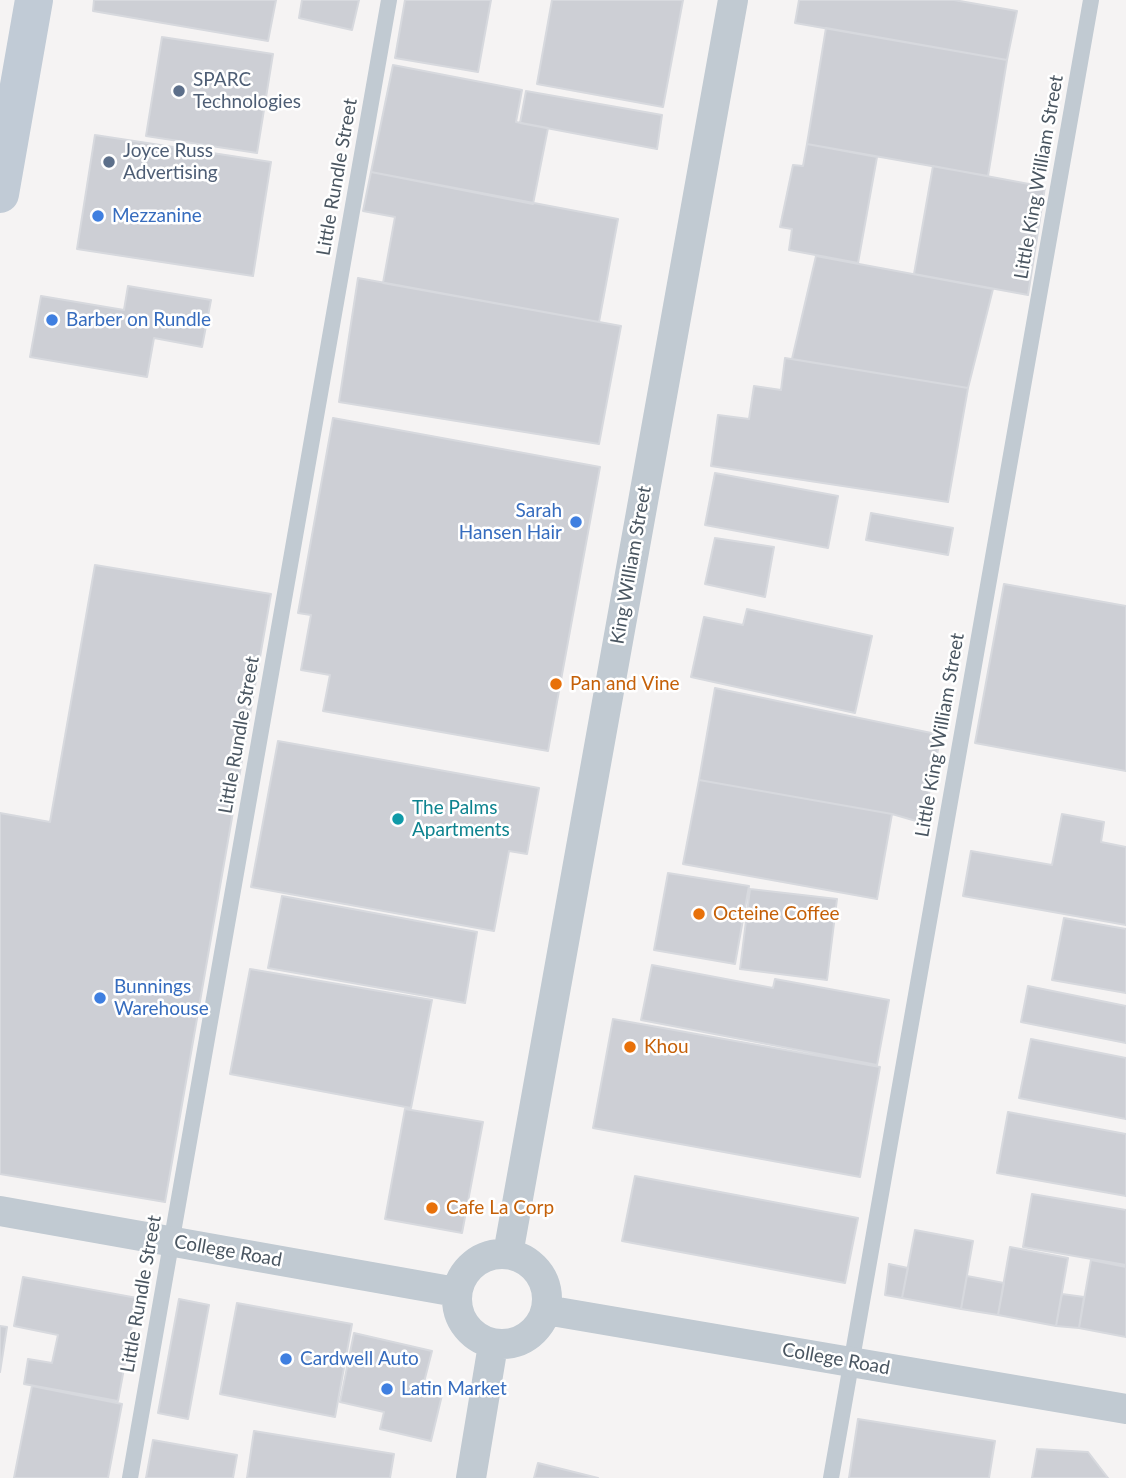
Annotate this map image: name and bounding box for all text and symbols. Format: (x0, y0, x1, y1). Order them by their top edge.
place label: SPARC Technologies (193, 69, 301, 113)
street label: Little King William Street (1010, 73, 1068, 281)
marker: SPARC Technologies (171, 83, 187, 99)
street label: Little Rundle Street (312, 97, 362, 257)
place label: Joyce Russ Advertising (123, 140, 218, 184)
marker: Joyce Russ Advertising (101, 154, 117, 170)
place label: Mezzanine (112, 205, 202, 227)
marker: Mezzanine (90, 208, 106, 224)
place label: Barber on Rundle (66, 309, 211, 331)
marker: Barber on Rundle (44, 312, 60, 328)
street label: King William Street (606, 484, 656, 646)
place label: Sarah Hansen Hair (459, 500, 562, 544)
marker: Sarah Hansen Hair (568, 514, 584, 530)
street label: Little King William Street (911, 631, 969, 839)
street label: Little Rundle Street (214, 655, 264, 815)
place label: Pan and Vine (570, 673, 680, 695)
marker: Pan and Vine (548, 676, 564, 692)
place label: The Palms Apartments (412, 797, 510, 841)
marker: The Palms Apartments (390, 811, 406, 827)
place label: Octeine Coffee (713, 903, 839, 925)
marker: Octeine Coffee (691, 906, 707, 922)
place label: Bunnings Warehouse (114, 976, 209, 1020)
marker: Bunnings Warehouse (92, 990, 108, 1006)
place label: Khou (644, 1036, 689, 1058)
marker: Khou (622, 1039, 638, 1055)
place label: Cafe La Corp (446, 1197, 554, 1219)
marker: Cafe La Corp (424, 1200, 440, 1216)
street label: Little Rundle Street (116, 1214, 166, 1374)
street label: College Road (172, 1230, 284, 1272)
street label: College Road (780, 1338, 892, 1380)
place label: Cardwell Auto (300, 1348, 419, 1370)
marker: Cardwell Auto (278, 1351, 294, 1367)
place label: Latin Market (401, 1378, 507, 1400)
marker: Latin Market (379, 1381, 395, 1397)

